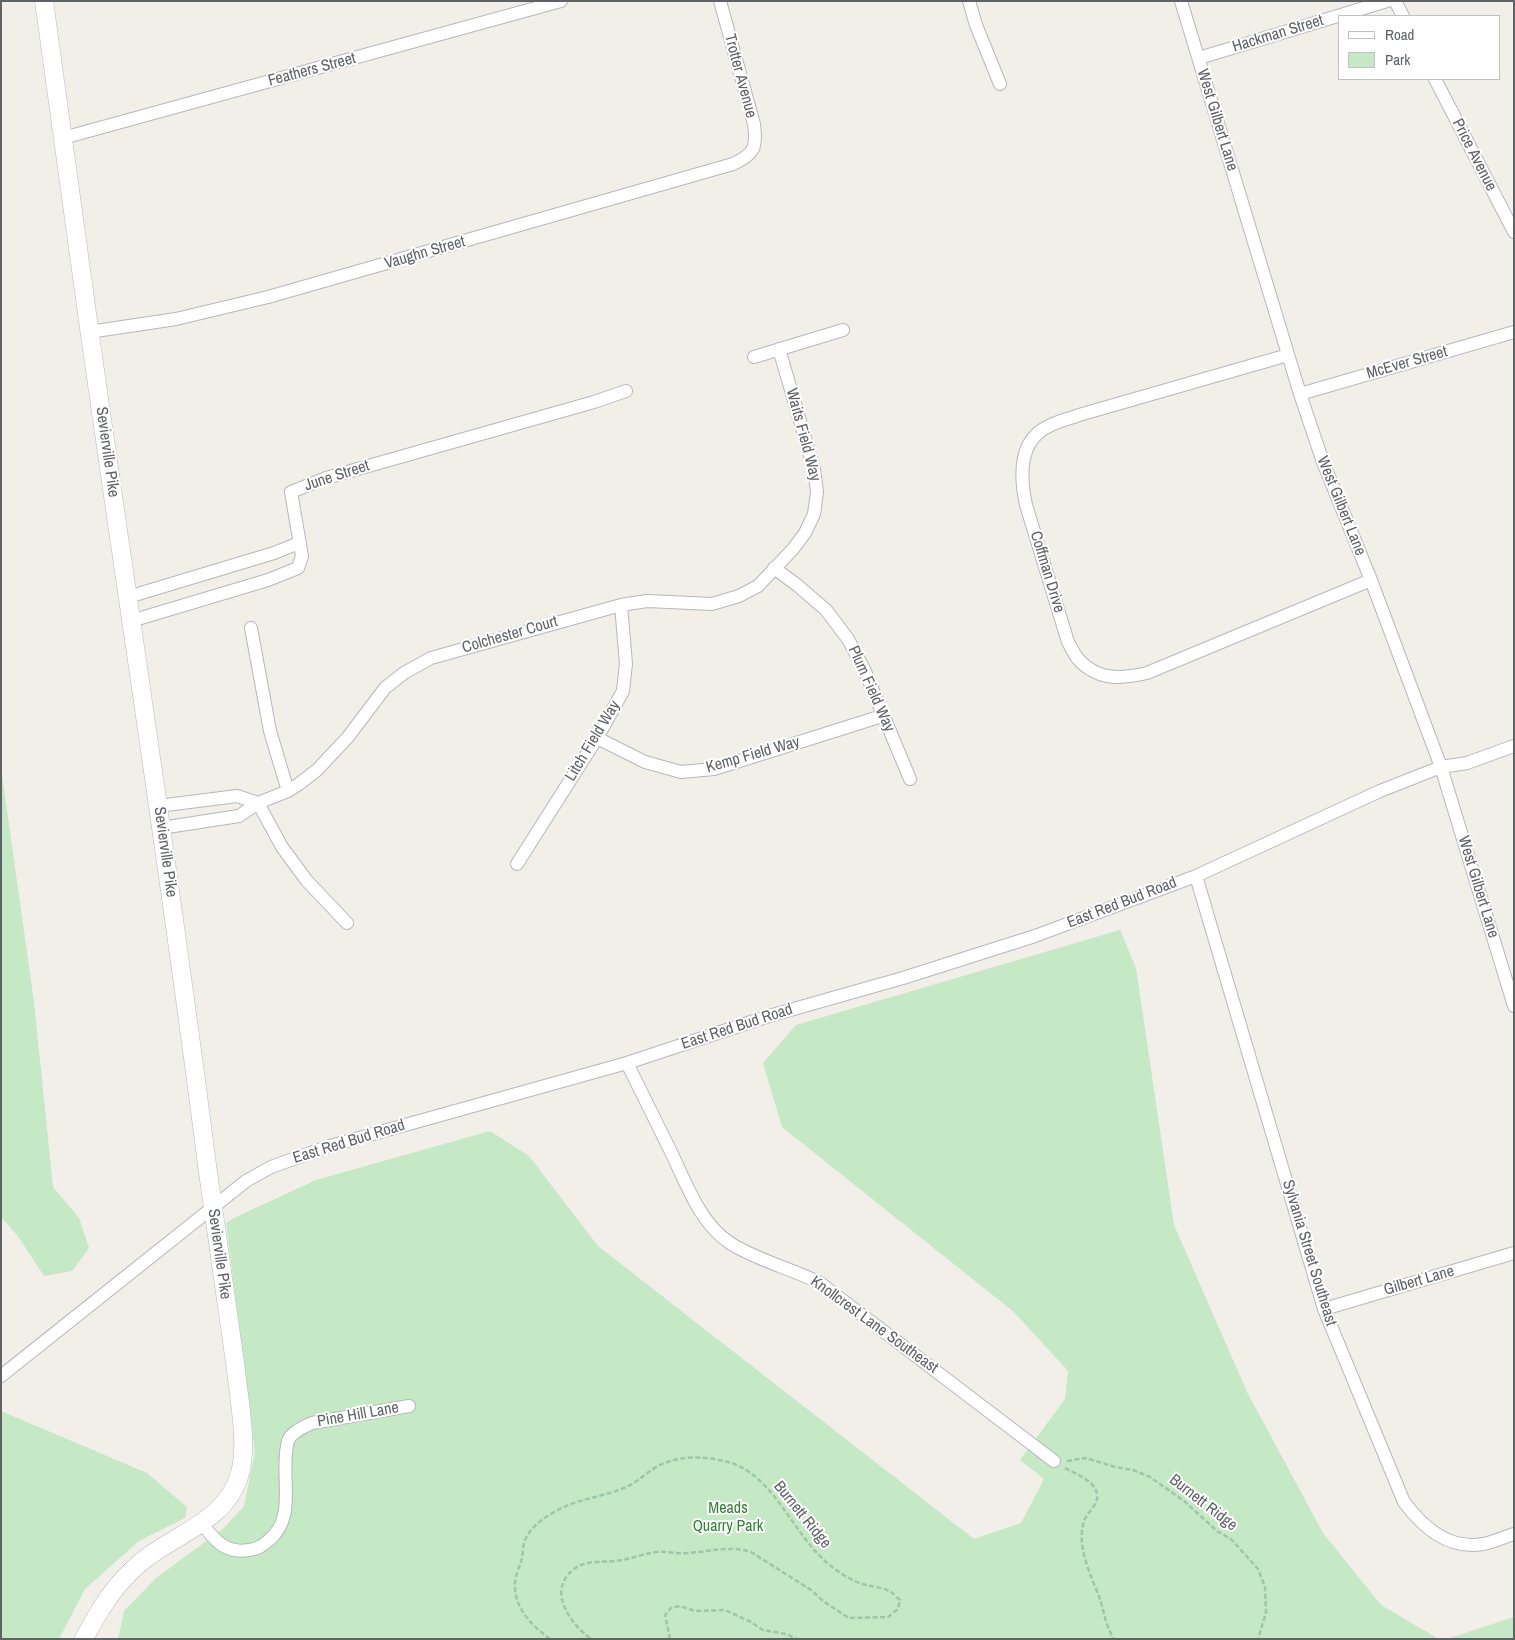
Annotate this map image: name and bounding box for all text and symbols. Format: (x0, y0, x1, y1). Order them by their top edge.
street label: Hackman Street (1230, 11, 1326, 57)
legend (1338, 15, 1500, 80)
text: Road (1385, 24, 1414, 45)
street label: Trotter Avenue (720, 32, 760, 120)
street label: Feathers Street (266, 49, 358, 91)
text: Park (1385, 49, 1410, 70)
street label: West Gilbert Lane (1192, 67, 1242, 173)
street label: Price Avenue (1448, 116, 1500, 194)
street label: Vaughn Street (382, 232, 468, 274)
street label: McEver Street (1364, 342, 1450, 384)
street label: Waits Field Way (781, 386, 825, 484)
street label: Sevierville Pike (91, 406, 123, 498)
street label: West Gilbert Lane (1312, 453, 1370, 559)
street label: June Street (302, 457, 372, 495)
street label: Coffman Drive (1025, 529, 1069, 615)
street label: Colchester Court (460, 612, 560, 658)
street label: Plum Field Way (843, 643, 899, 735)
street label: Litch Field Way (561, 697, 625, 785)
street label: Kemp Field Way (704, 732, 802, 778)
street label: Sevierville Pike (149, 806, 181, 898)
street label: West Gilbert Lane (1453, 834, 1503, 940)
street label: East Red Bud Road (1064, 873, 1180, 933)
street label: East Red Bud Road (679, 1000, 795, 1054)
street label: East Red Bud Road (291, 1116, 407, 1168)
street label: Sylvania Street Southeast (1278, 1178, 1340, 1328)
street label: Sevierville Pike (203, 1208, 235, 1300)
street label: Gilbert Lane (1382, 1262, 1456, 1300)
street label: Knollcrest Lane Southeast (806, 1272, 942, 1378)
street label: Pine Hill Lane (316, 1398, 400, 1432)
street label: Burnett Ridge (1165, 1471, 1241, 1535)
street label: Burnett Ridge (769, 1477, 835, 1553)
park label: Meads Quarry Park (693, 1499, 763, 1537)

